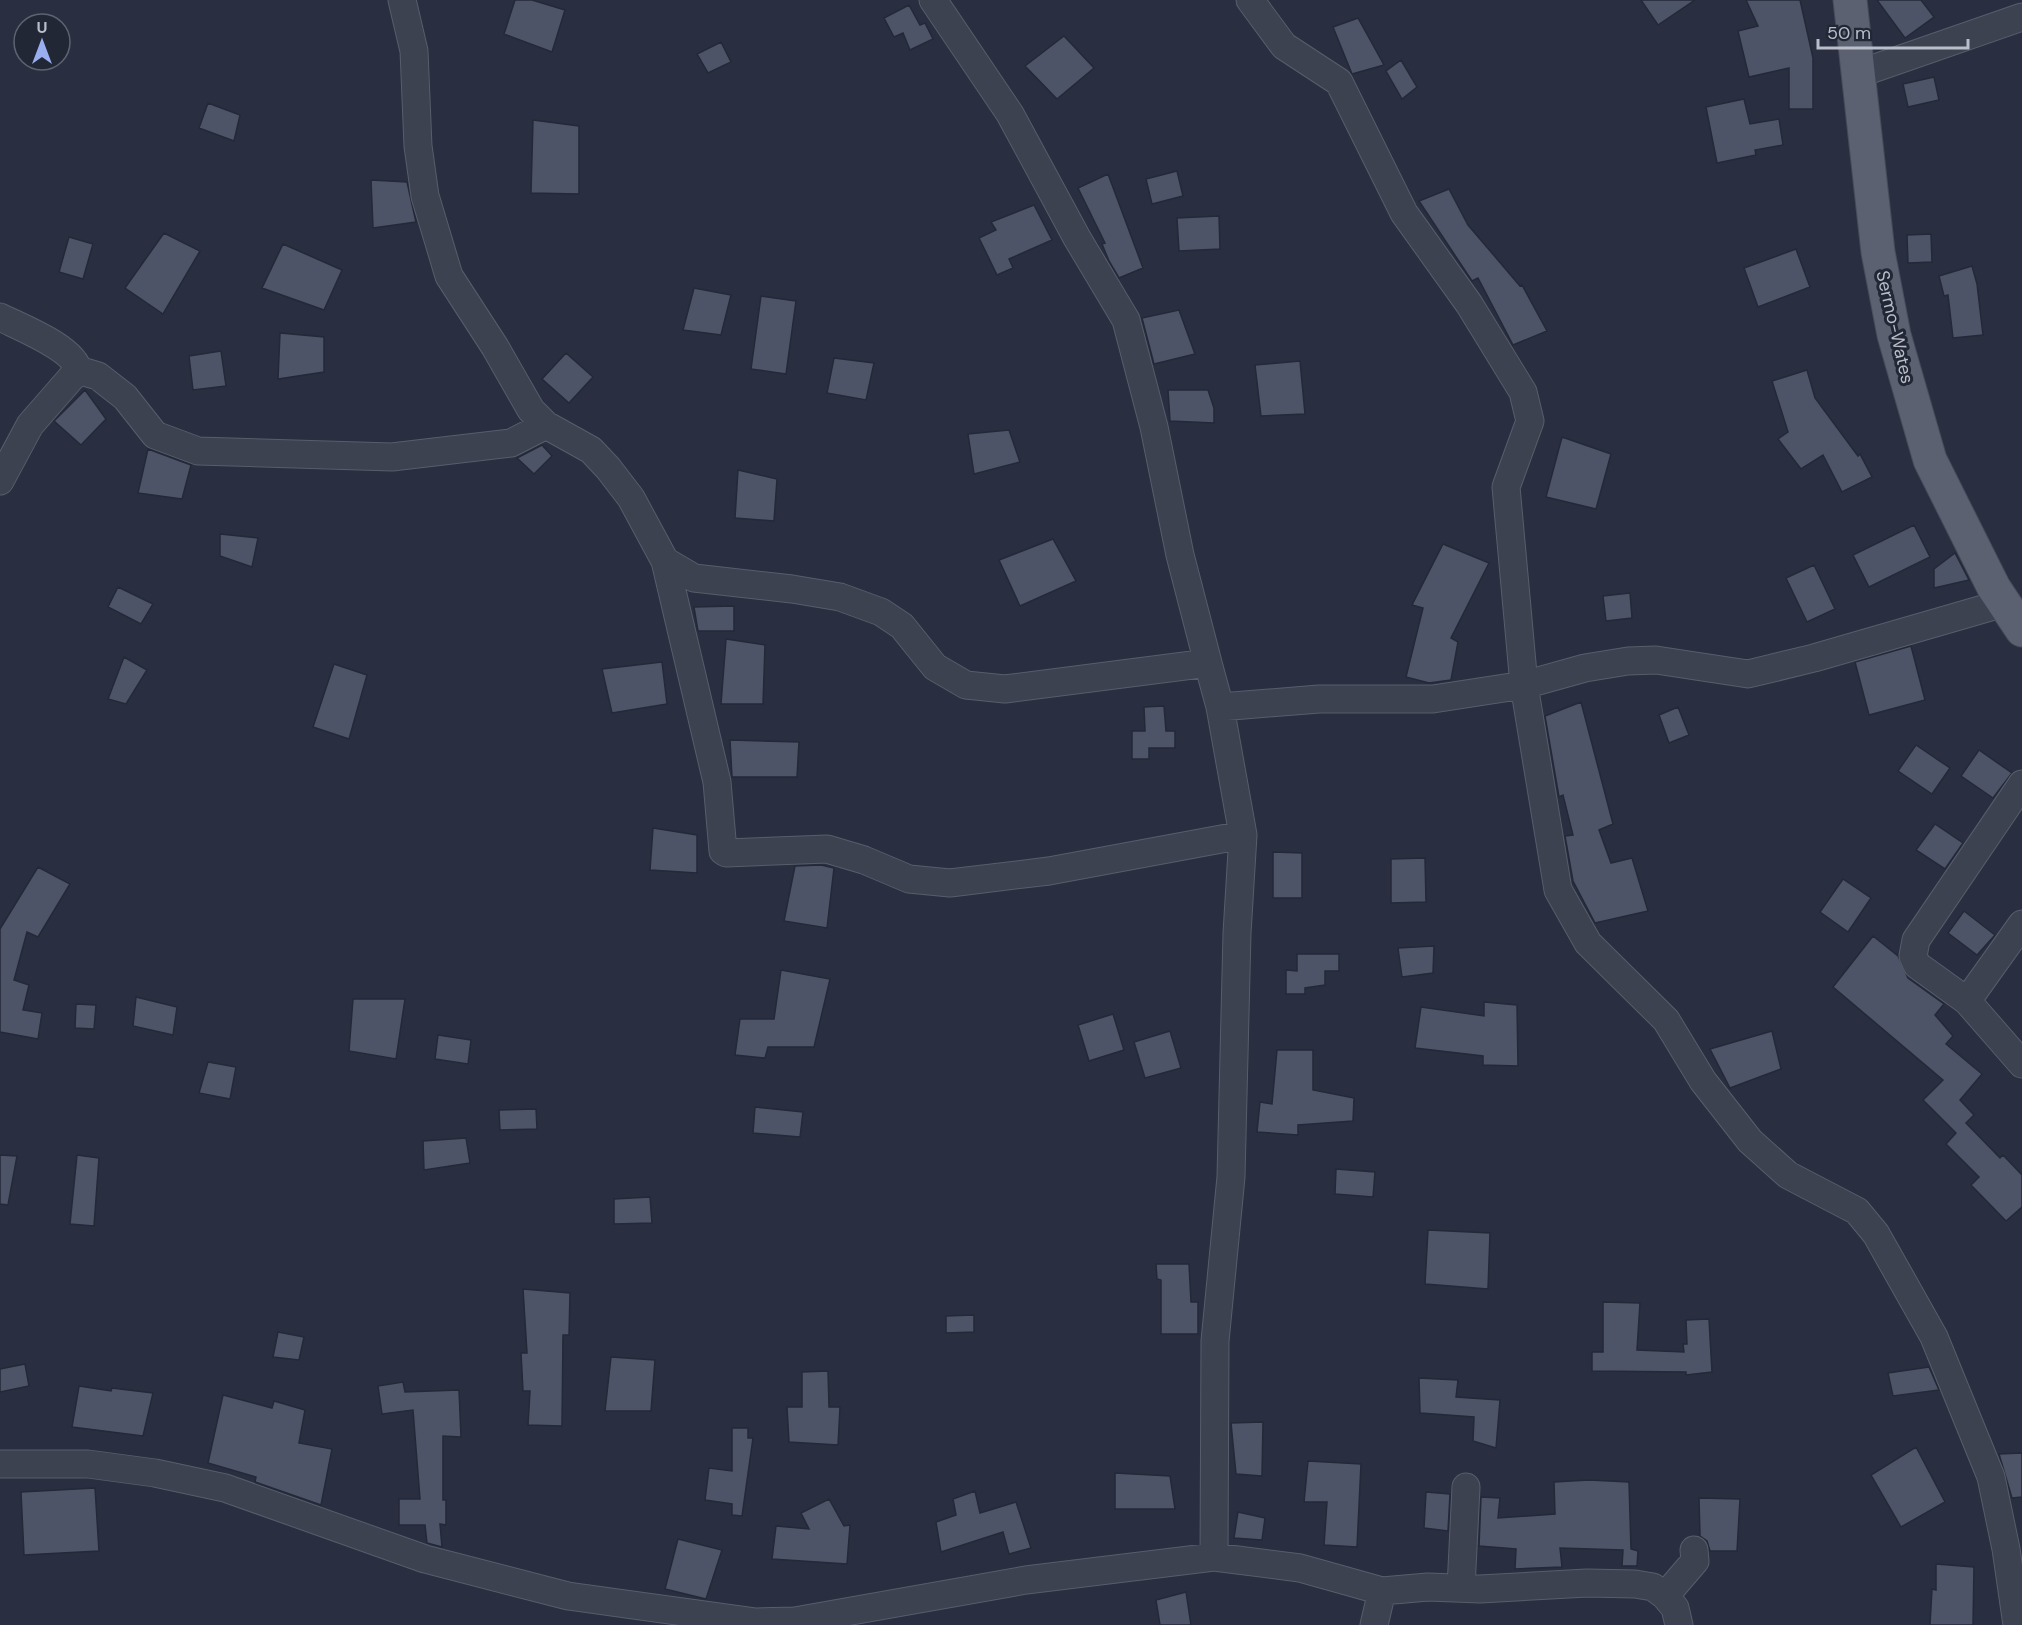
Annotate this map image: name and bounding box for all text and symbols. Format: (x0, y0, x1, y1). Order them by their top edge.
north arrow (12, 12, 72, 72)
scale bar (1818, 12, 1968, 50)
text: U (37, 17, 47, 38)
text: 50 m (1827, 21, 1871, 45)
street label: Sermo-Wates (1870, 268, 1920, 386)

